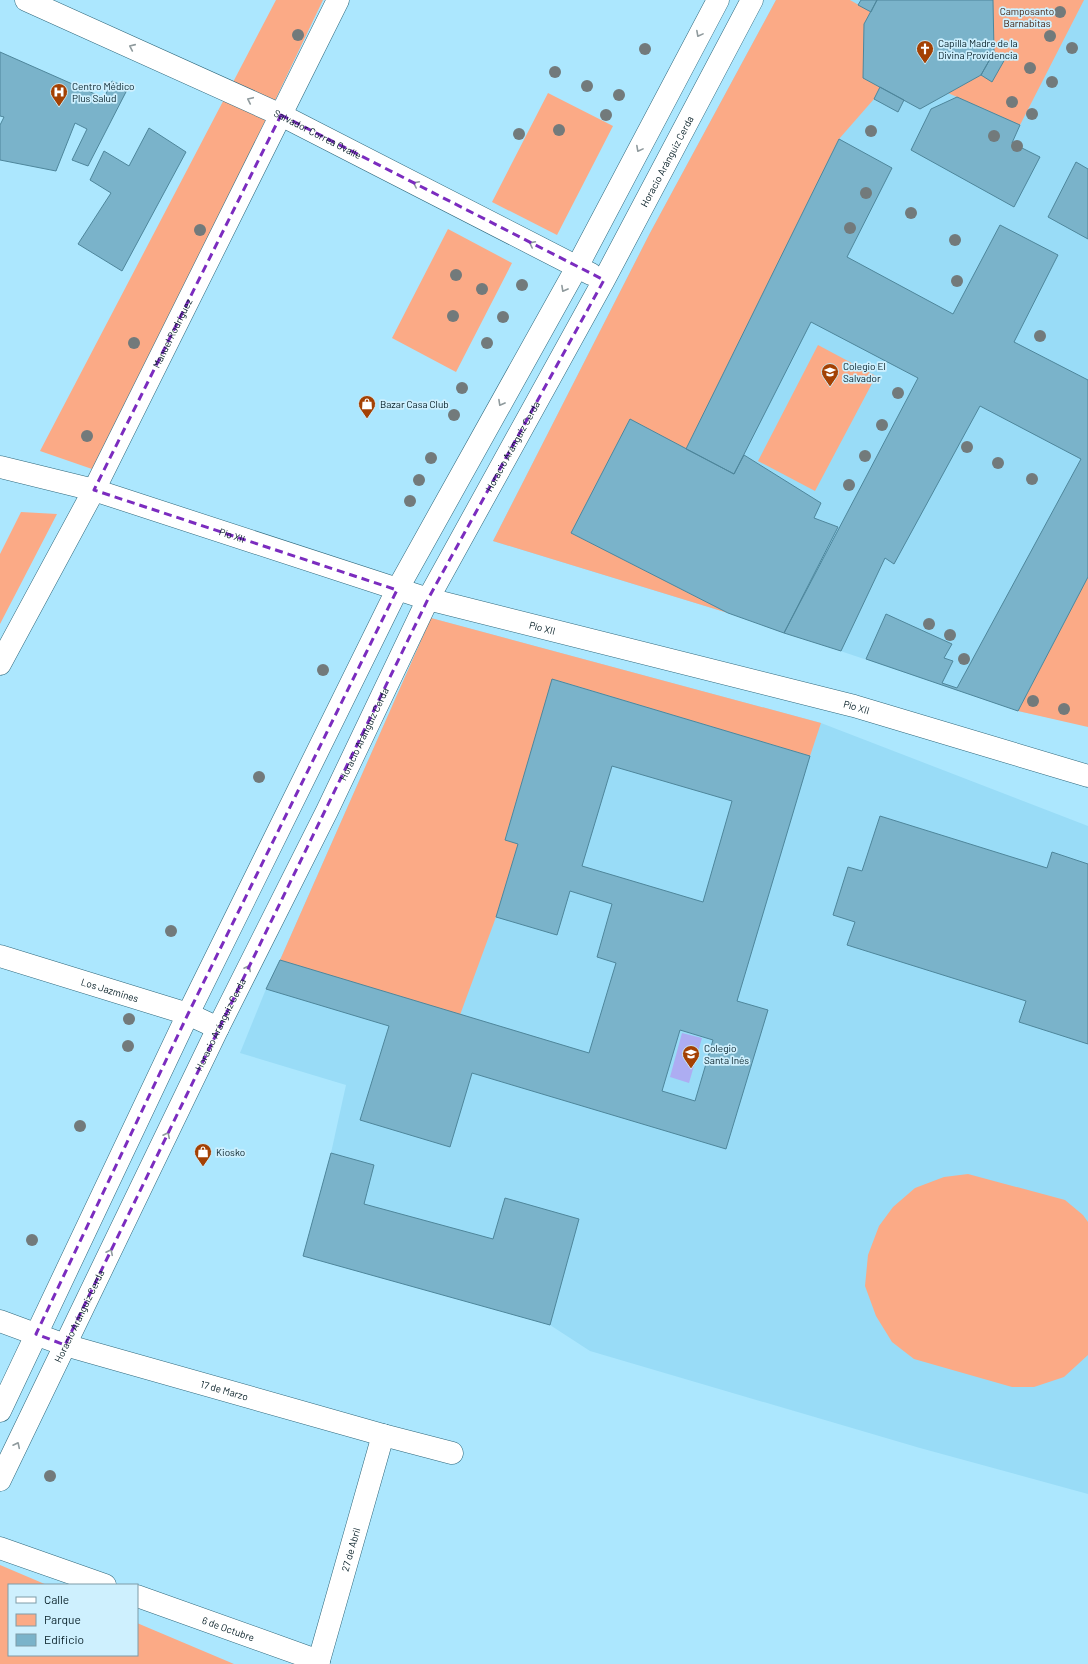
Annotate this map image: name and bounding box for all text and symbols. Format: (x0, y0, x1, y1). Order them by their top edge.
park label: Camposanto Barnabitas (1000, 5, 1054, 29)
one-way arrow (697, 30, 704, 38)
place label: Capilla Madre de la Divina Providencia (938, 37, 1018, 61)
church icon: Capilla Madre de la Divina Providencia (915, 39, 935, 64)
one-way arrow (128, 44, 136, 52)
place label: Centro Médico Plus Salud (72, 80, 135, 104)
hospital icon: Centro Médico Plus Salud (49, 82, 69, 107)
one-way arrow (247, 97, 254, 105)
street label: Salvador Correa Ovalle (272, 107, 363, 161)
street label: Horacio Aránguiz Cerda (638, 114, 696, 209)
one-way arrow (636, 145, 643, 153)
one-way arrow (413, 182, 421, 189)
one-way arrow (529, 241, 536, 249)
one-way arrow (562, 285, 569, 292)
street label: Manuel Rodríguez (150, 296, 195, 370)
place label: Colegio El Salvador (843, 360, 886, 384)
school or university icon: Colegio El Salvador (820, 362, 840, 387)
shop icon: Bazar Casa Club (357, 394, 377, 419)
place label: Bazar Casa Club (380, 398, 449, 410)
one-way arrow (499, 398, 506, 406)
street label: Horacio Aránguiz Cerda (483, 399, 542, 494)
street label: Pío XII (218, 525, 247, 545)
street label: Pío XII (528, 619, 557, 637)
street label: Horacio Aránguiz Cerda (336, 686, 391, 782)
street label: Pío XII (842, 698, 871, 716)
one-way arrow (243, 965, 251, 973)
street label: Los Jazmines (80, 975, 140, 1004)
street label: Horacio Aránguiz Cerda (192, 976, 248, 1073)
place label: Colegio Santa Inés (704, 1042, 749, 1066)
school or university icon: Colegio Santa Inés (681, 1044, 701, 1069)
one-way arrow (162, 1132, 169, 1140)
shop icon: Kiosko (193, 1142, 213, 1167)
place label: Kiosko (216, 1146, 245, 1158)
one-way arrow (105, 1249, 113, 1257)
street label: Horacio Aránguiz Cerda (52, 1268, 107, 1364)
street label: 17 de Marzo (199, 1378, 250, 1403)
one-way arrow (12, 1442, 20, 1449)
street label: 27 de Abril (339, 1526, 362, 1573)
legend (8, 1584, 138, 1656)
text: Calle (44, 1592, 69, 1606)
text: Parque (44, 1612, 81, 1626)
street label: 6 de Octubre (201, 1614, 256, 1643)
text: Edificio (44, 1632, 84, 1646)

